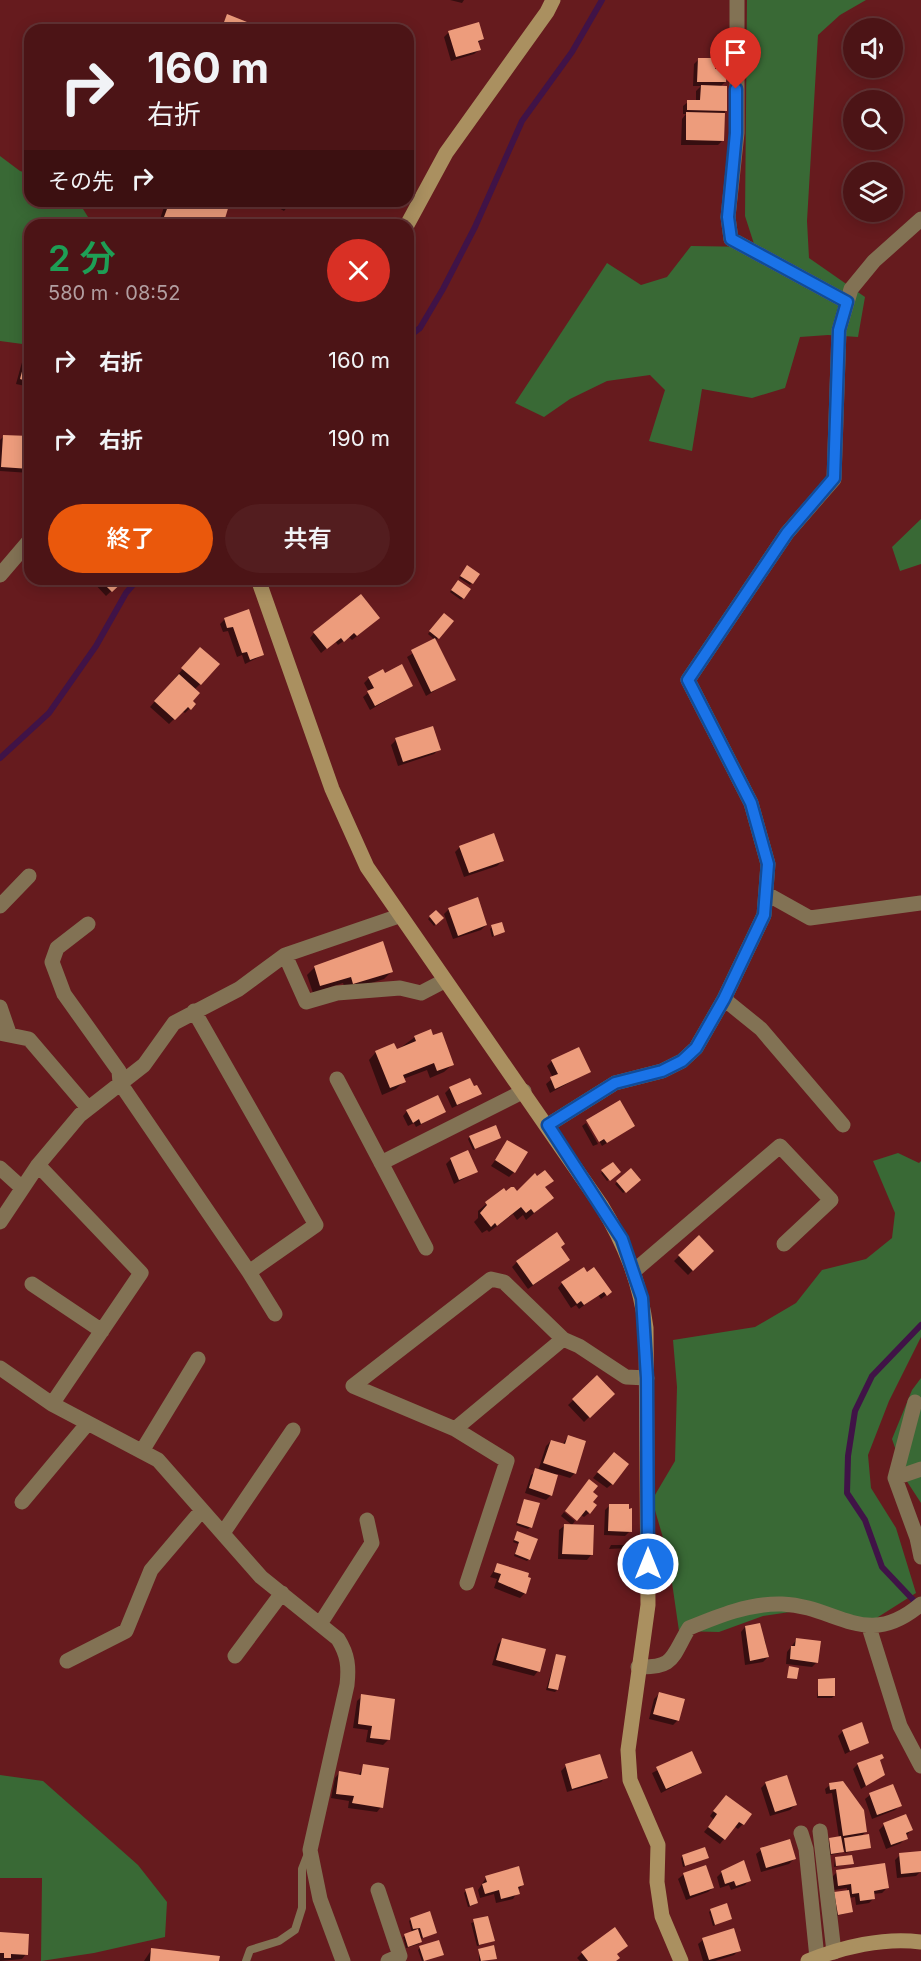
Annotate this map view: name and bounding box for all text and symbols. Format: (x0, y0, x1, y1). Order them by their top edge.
map controls (843, 18, 903, 222)
button: sound (843, 18, 903, 78)
pin (710, 27, 761, 89)
icon: arrive (719, 36, 752, 69)
text: 160 m (147, 42, 269, 93)
icon: right (48, 48, 126, 126)
button: search (843, 90, 903, 150)
text: 右折 (147, 98, 201, 131)
icon: right (126, 162, 159, 195)
button: layers (843, 162, 903, 222)
text: その先 (48, 168, 114, 194)
text: 2 分 (48, 236, 116, 280)
button: close (327, 239, 390, 302)
text: 580 m · 08:52 (48, 281, 180, 305)
icon: right (48, 344, 81, 377)
text: 160 m (328, 347, 390, 373)
text: 右折 (99, 349, 143, 375)
icon: right (48, 422, 81, 455)
text: 190 m (328, 425, 390, 451)
text: 右折 (99, 427, 143, 453)
button: 終了 (48, 504, 213, 573)
button: 共有 (225, 504, 390, 573)
position arrow (616, 1532, 680, 1596)

